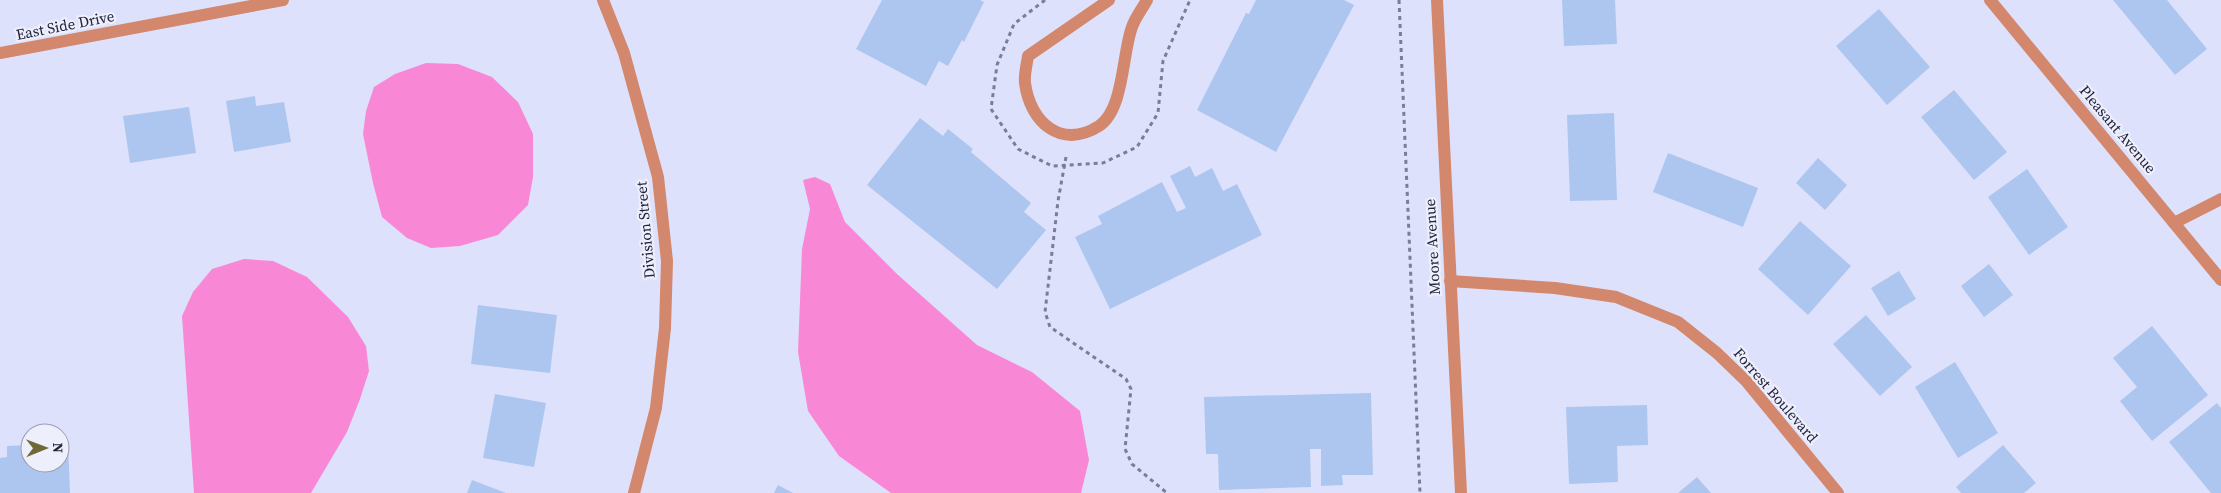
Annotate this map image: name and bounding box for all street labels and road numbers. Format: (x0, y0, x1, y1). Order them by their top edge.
street label: East Side Drive (14, 5, 116, 45)
street label: Pleasant Avenue (2075, 80, 2161, 178)
street label: Division Street (630, 180, 660, 279)
street label: Moore Avenue (1419, 198, 1445, 296)
street label: Forrest Boulevard (1729, 343, 1823, 447)

